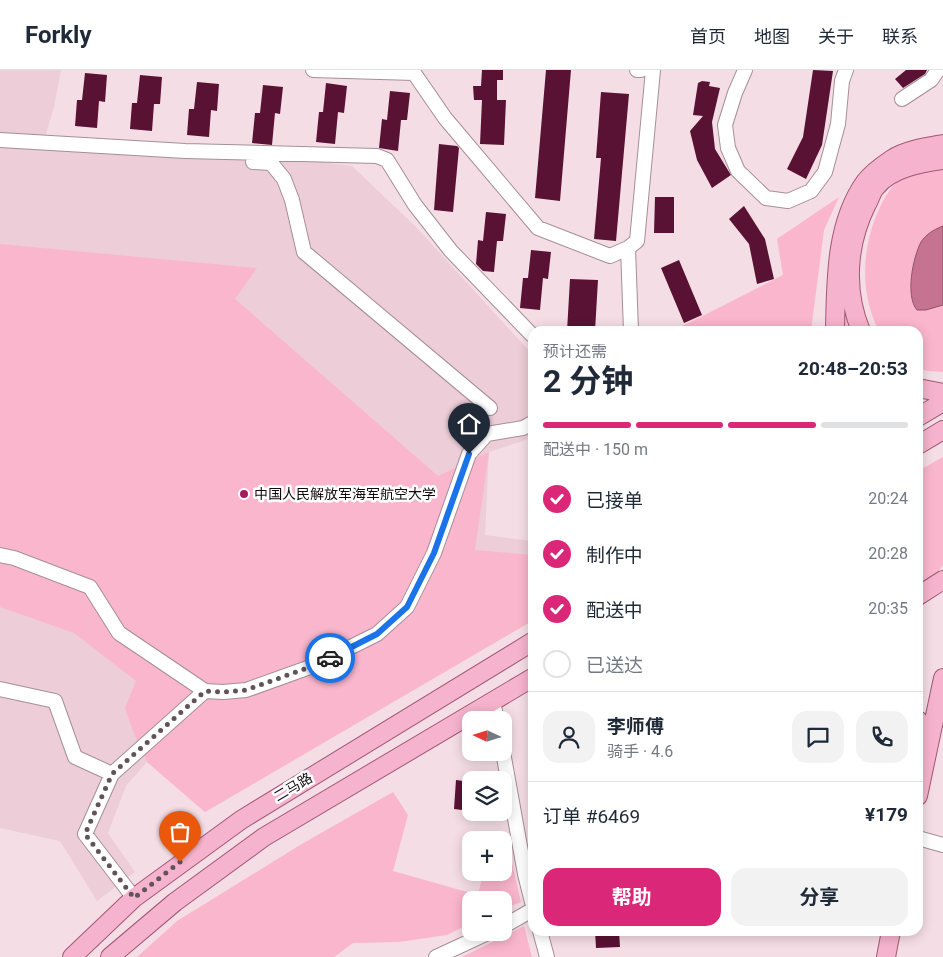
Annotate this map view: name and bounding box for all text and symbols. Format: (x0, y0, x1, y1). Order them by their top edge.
text: Forkly (25, 21, 92, 49)
text: 首页 (690, 26, 726, 47)
text: 地图 (754, 26, 790, 47)
text: 关于 (818, 26, 854, 47)
text: 联系 (882, 26, 918, 47)
text: 预计还需 (543, 342, 607, 361)
text: 20:48–20:53 (798, 357, 908, 380)
text: 2 分钟 (543, 362, 633, 400)
pin (448, 403, 490, 454)
icon: home (455, 410, 483, 438)
text: 配送中 · 150 m (543, 440, 648, 459)
icon: check (543, 485, 571, 513)
place label: 中国人民解放军海军航空大学 (254, 486, 436, 502)
marker: 中国人民解放军海军航空大学 (238, 488, 250, 500)
text: 已接单 (586, 489, 643, 512)
text: 20:24 (868, 489, 908, 508)
icon: check (543, 540, 571, 568)
text: 制作中 (586, 544, 643, 567)
text: 20:28 (868, 544, 908, 563)
icon: check (543, 595, 571, 623)
text: 配送中 (586, 599, 643, 622)
text: 20:35 (868, 599, 908, 618)
courier (305, 633, 355, 683)
icon: car (316, 644, 344, 672)
text: 已送达 (586, 654, 643, 677)
north arrow (462, 711, 512, 761)
map controls (462, 711, 512, 941)
button: person (543, 711, 595, 763)
button: chat (792, 711, 844, 763)
button: phone (856, 711, 908, 763)
text: 李师傅 (607, 715, 664, 738)
text: 骑手 · 4.6 (607, 742, 673, 761)
street label: 二马路 (271, 769, 315, 805)
button: layers (462, 771, 512, 821)
text: ¥179 (865, 803, 908, 826)
text: 订单 #6469 (543, 805, 640, 828)
pin (159, 811, 201, 862)
icon: bag (166, 818, 194, 846)
button: + (462, 831, 512, 881)
button: 帮助 (543, 868, 721, 926)
button: 分享 (731, 868, 908, 926)
button: − (462, 891, 512, 941)

